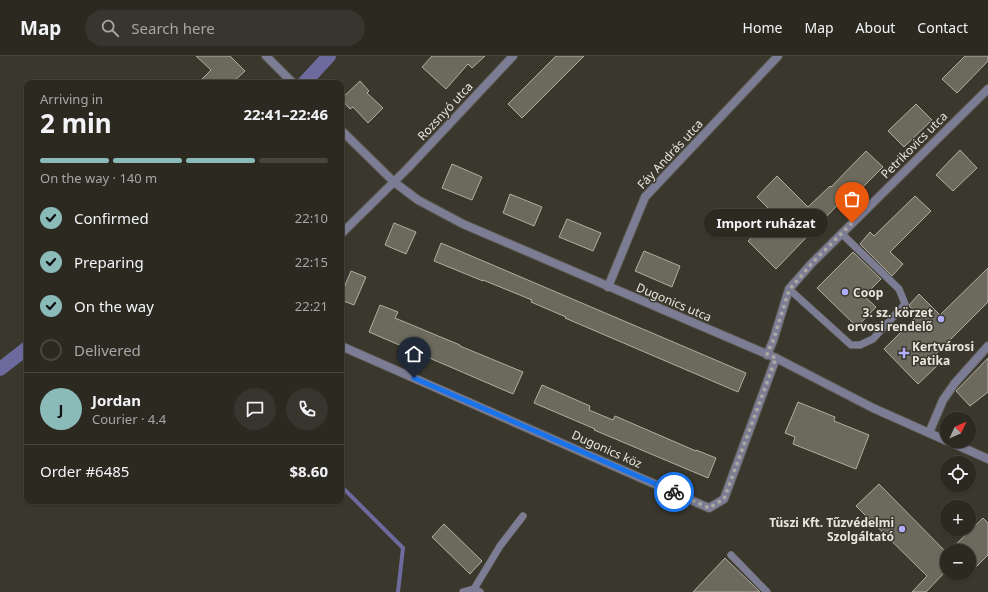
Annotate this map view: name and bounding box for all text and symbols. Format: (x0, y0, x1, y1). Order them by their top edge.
search box (85, 10, 365, 46)
text: Map (20, 15, 61, 41)
icon: search (99, 17, 121, 39)
text: Search here (131, 18, 215, 38)
text: Home (743, 18, 782, 37)
text: Map (804, 18, 834, 37)
text: About (856, 18, 895, 37)
text: Contact (917, 18, 968, 37)
street label: Rozsnyó utca (413, 78, 477, 144)
text: Arriving in (40, 90, 103, 108)
text: 22:41–22:46 (243, 104, 328, 124)
text: 2 min (40, 105, 112, 141)
street label: Petrikovics utca (877, 108, 951, 182)
street label: Fáy András utca (633, 116, 707, 192)
text: On the way · 140 m (40, 169, 157, 187)
pin (835, 182, 869, 223)
icon: bag (841, 188, 863, 210)
icon: check (40, 207, 62, 229)
text: Confirmed (74, 208, 149, 228)
text: 22:10 (295, 209, 328, 227)
callout: Import ruházat (704, 209, 828, 237)
text: Import ruházat (716, 214, 816, 232)
icon: check (40, 251, 62, 273)
text: Preparing (74, 252, 144, 272)
text: 22:15 (295, 253, 328, 271)
street label: Dugonics utca (634, 279, 714, 325)
place label: Coop (853, 284, 884, 301)
marker: Coop (840, 287, 850, 297)
icon: check (40, 295, 62, 317)
text: On the way (74, 296, 154, 316)
text: 22:21 (295, 297, 328, 315)
place label: 3. sz. körzet orvosi rendelő (847, 304, 933, 335)
marker: 3. sz. körzet orvosi rendelő (936, 314, 946, 324)
pin (397, 337, 431, 378)
place label: Kertvárosi Patika (912, 338, 974, 369)
text: Delivered (74, 340, 141, 360)
icon: home (403, 343, 425, 365)
marker: Kertvárosi Patika (899, 348, 909, 358)
button: chat (234, 388, 276, 430)
button: phone (286, 388, 328, 430)
text: Jordan (92, 390, 141, 410)
text: J (59, 399, 63, 419)
text: Courier · 4.4 (92, 410, 166, 428)
north arrow (940, 412, 976, 448)
map controls (940, 412, 976, 580)
street label: Dugonics köz (569, 426, 645, 472)
button: locate (940, 456, 976, 492)
text: Order #6485 (40, 461, 129, 481)
text: $8.60 (289, 461, 328, 481)
courier (654, 472, 694, 512)
icon: bike (663, 481, 685, 503)
button: + (940, 500, 976, 536)
place label: Tüszi Kft. Tűzvédelmi Szolgáltató (769, 514, 894, 545)
marker: Tüszi Kft. Tűzvédelmi Szolgáltató (897, 524, 907, 534)
button: − (940, 544, 976, 580)

